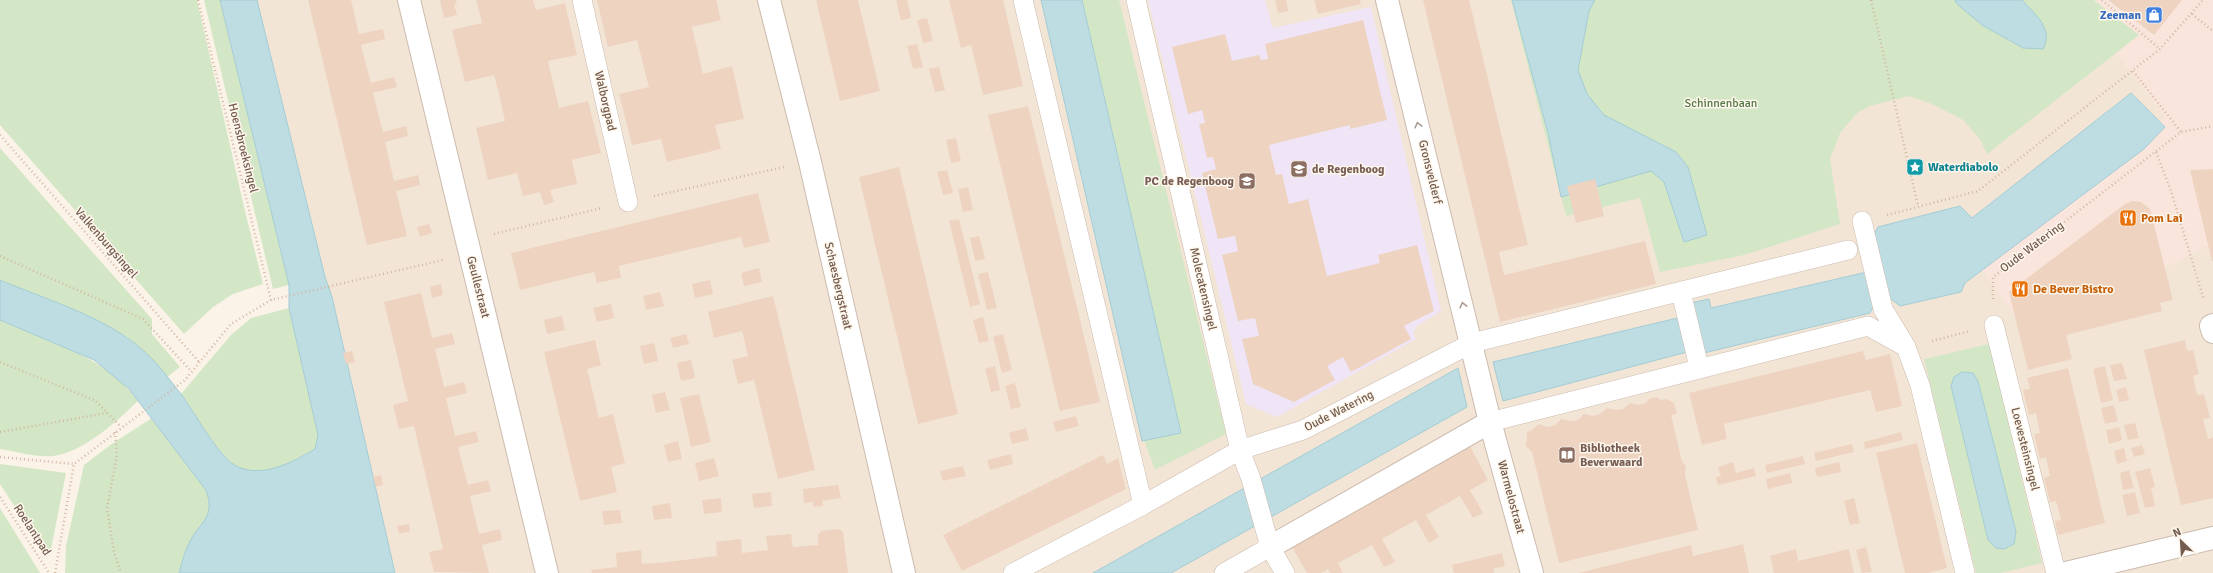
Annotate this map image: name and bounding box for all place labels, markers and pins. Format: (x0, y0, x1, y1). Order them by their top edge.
shop icon: Zeeman (2144, 5, 2164, 25)
place label: Zeeman (2100, 8, 2141, 23)
place icon: Waterdiabolo (1905, 157, 1925, 177)
school or university icon: de Regenboog (1289, 159, 1309, 179)
place label: Waterdiabolo (1928, 160, 1998, 175)
place label: de Regenboog (1312, 162, 1385, 177)
school or university icon: PC de Regenboog (1237, 171, 1257, 191)
place label: PC de Regenboog (1144, 174, 1235, 189)
restaurant icon: Pom Lai (2118, 208, 2138, 228)
place label: Pom Lai (2141, 211, 2182, 226)
restaurant icon: De Bever Bistro (2010, 279, 2030, 299)
place label: De Bever Bistro (2033, 282, 2113, 297)
place label: Bibliotheek Beverwaard (1580, 441, 1643, 470)
library icon: Bibliotheek Beverwaard (1557, 445, 1577, 465)

